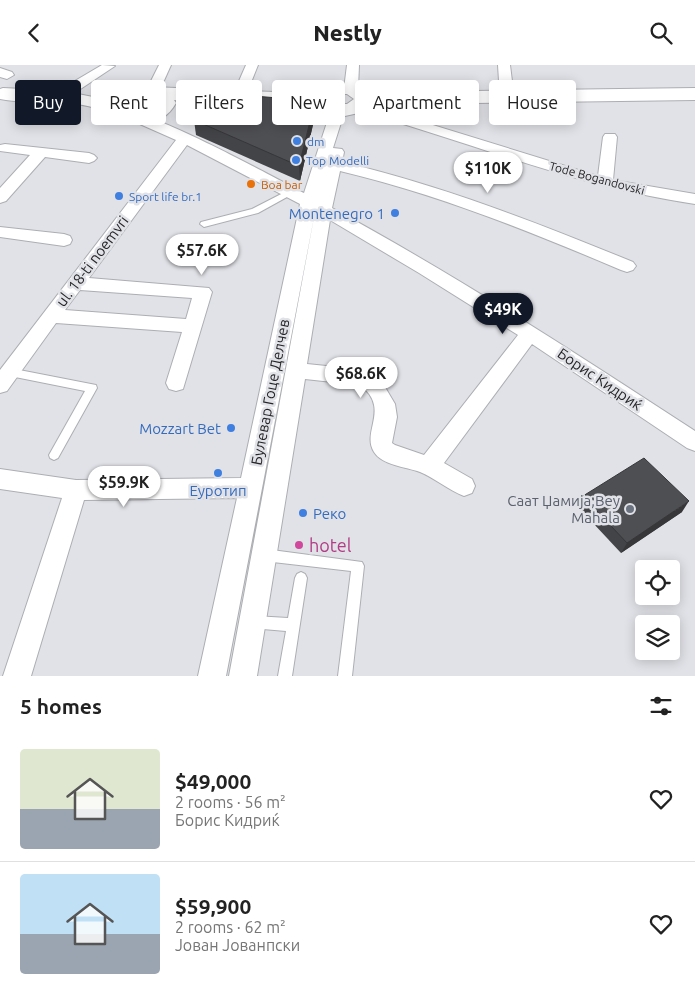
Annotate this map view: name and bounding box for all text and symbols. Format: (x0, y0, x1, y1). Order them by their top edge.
icon: back (20, 19, 48, 47)
icon: search (647, 19, 675, 47)
text: Nestly (313, 20, 382, 45)
chip: Buy (15, 80, 81, 125)
chip: Rent (91, 80, 166, 125)
chip: Filters (176, 80, 262, 125)
chip: New (272, 80, 345, 125)
chip: Apartment (355, 80, 479, 125)
chip: House (489, 80, 576, 125)
marker: dm (291, 135, 303, 147)
place label: dm (307, 135, 324, 148)
pin: $110K (453, 151, 523, 194)
marker: Top Modelli (290, 154, 302, 166)
place label: Top Modelli (306, 154, 369, 167)
text: $110K (465, 159, 511, 177)
street label: Tode Bogandovski (548, 159, 646, 197)
marker: Boa bar (245, 178, 257, 190)
place label: Boa bar (261, 178, 303, 191)
marker: Sport life br.1 (113, 190, 125, 202)
place label: Sport life br.1 (129, 190, 202, 203)
place label: Montenegro 1 (289, 205, 385, 222)
marker: Montenegro 1 (389, 207, 401, 219)
street label: ul. 18-ti noemvri (52, 212, 132, 310)
pin: $57.6K (161, 233, 243, 276)
text: $57.6K (177, 241, 227, 259)
pin: $49K (473, 293, 533, 335)
text: $49K (484, 300, 522, 318)
street label: Булевар Гоце Делчев (247, 317, 293, 467)
street label: Борис Кидриќ (555, 344, 646, 414)
pin: $68.6K (320, 357, 402, 399)
text: $68.6K (336, 364, 386, 382)
place label: Mozzart Bet (139, 420, 221, 437)
marker: Mozzart Bet (225, 422, 237, 434)
pin: $59.9K (83, 465, 165, 508)
marker: Еуротип (212, 467, 224, 479)
text: $59.9K (99, 473, 149, 491)
place label: Еуротип (189, 482, 247, 499)
place label: Саат Џамија;Bey Mahala (507, 492, 620, 526)
marker: Саат Џамија;Bey Mahala (624, 503, 636, 515)
place label: Реко (313, 505, 346, 522)
marker: Реко (297, 507, 309, 519)
place label: hotel (309, 535, 352, 555)
marker: hotel (293, 539, 305, 551)
map controls (635, 560, 680, 660)
button: locate (635, 560, 680, 605)
button: layers (635, 615, 680, 660)
icon: filters (647, 692, 675, 720)
text: 5 homes (20, 694, 102, 718)
icon: home (60, 769, 120, 829)
text: $49,000 (175, 769, 251, 793)
icon: heart (647, 785, 675, 813)
text: 2 rooms · 56 m² (175, 793, 286, 811)
text: Борис Кидриќ (175, 811, 280, 829)
icon: home (60, 894, 120, 954)
text: $59,900 (175, 894, 251, 918)
icon: heart (647, 910, 675, 938)
text: 2 rooms · 62 m² (175, 918, 286, 936)
text: Јован Јованпски (175, 936, 300, 954)

